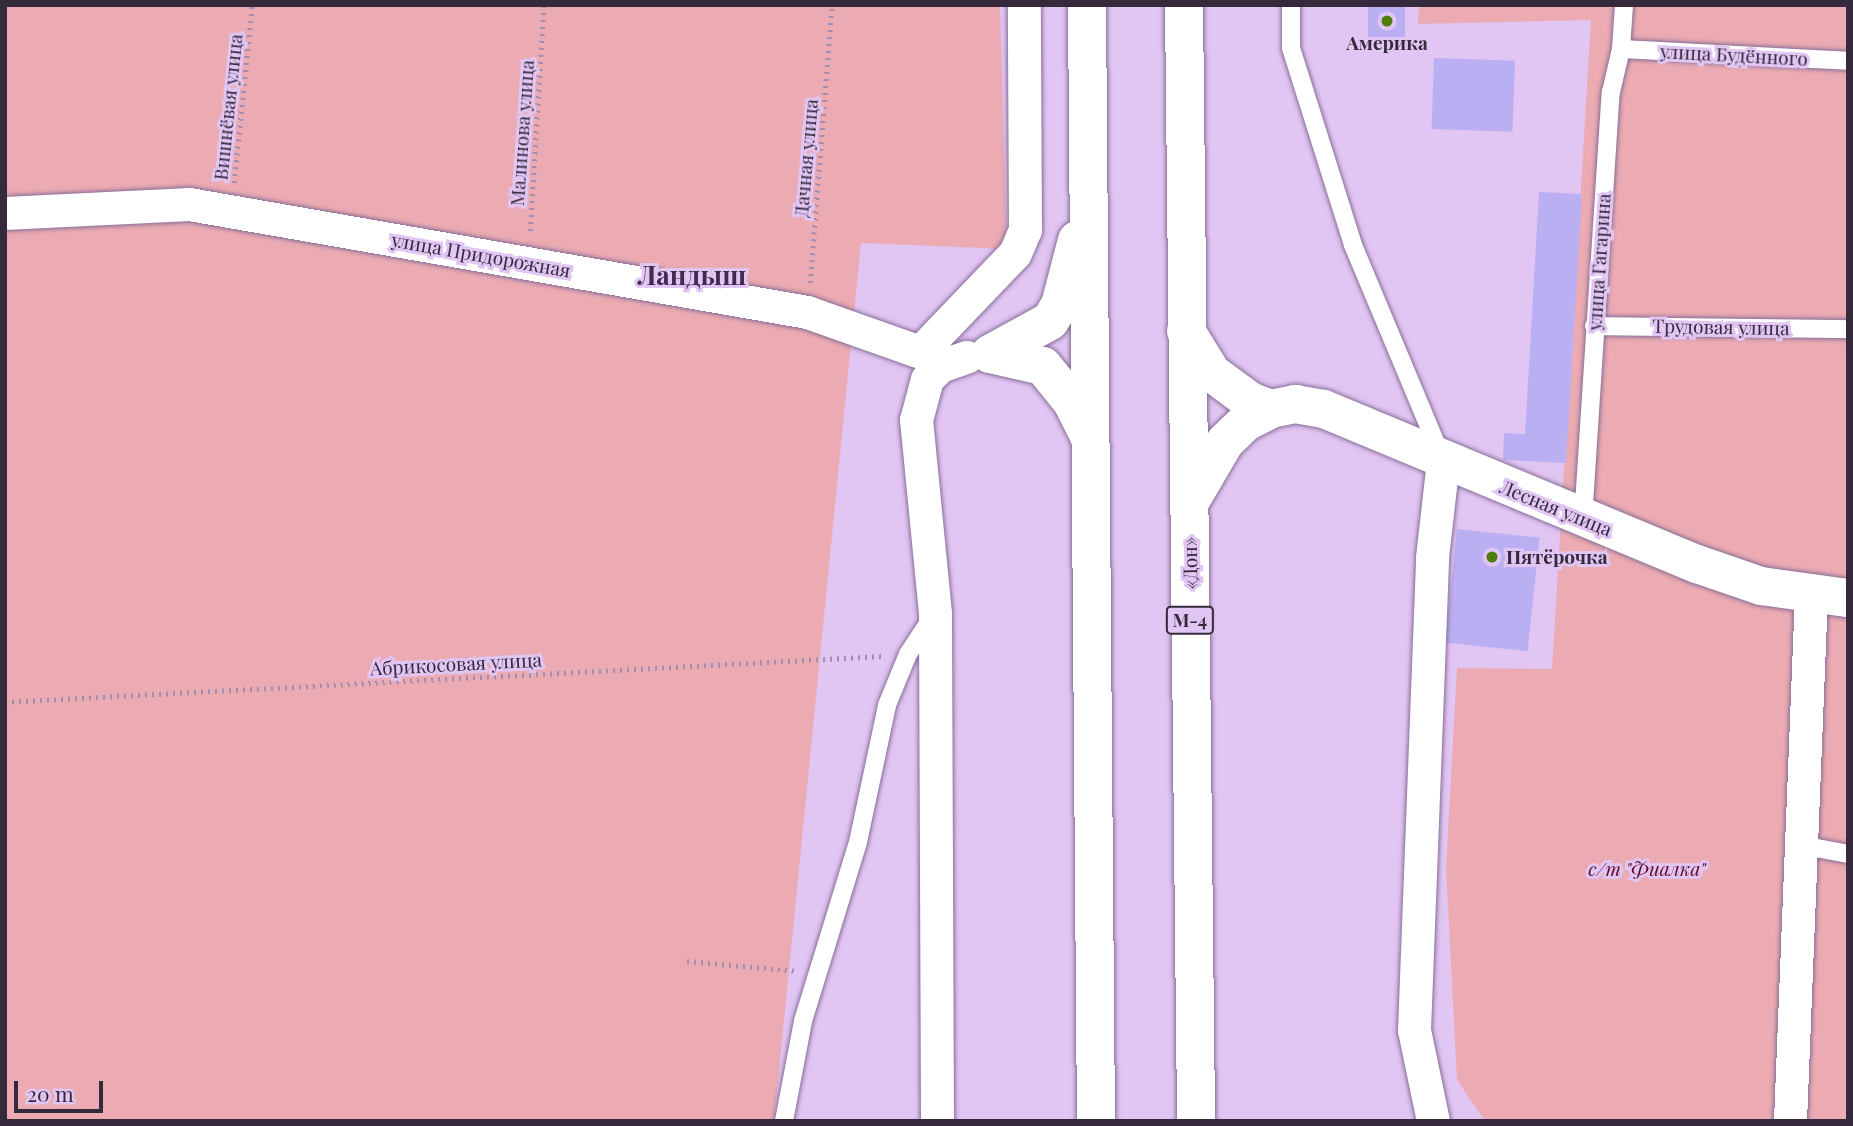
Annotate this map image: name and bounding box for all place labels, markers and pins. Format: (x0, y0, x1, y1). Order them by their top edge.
marker: Америка (1379, 13, 1395, 29)
place label: Америка (1346, 32, 1428, 54)
place label: Пятёрочка (1506, 546, 1608, 568)
marker: Пятёрочка (1484, 549, 1500, 565)

